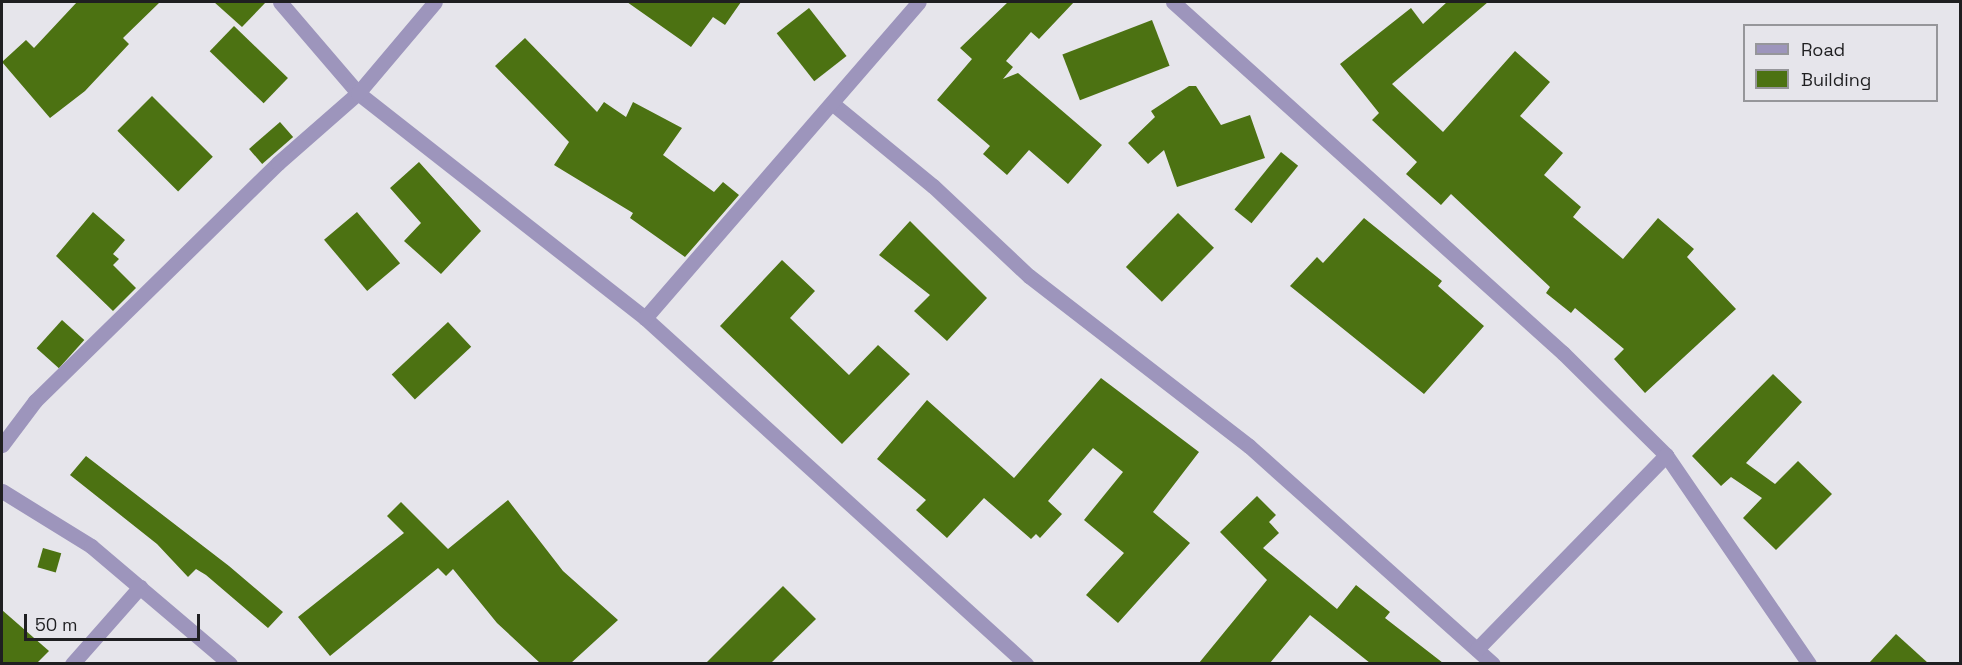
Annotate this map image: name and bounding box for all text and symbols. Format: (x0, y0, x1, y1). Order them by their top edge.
legend (1743, 24, 1938, 102)
text: Road (1801, 38, 1845, 61)
text: Building (1801, 68, 1871, 91)
scale bar (27, 602, 202, 640)
text: 50 m (35, 613, 77, 636)

